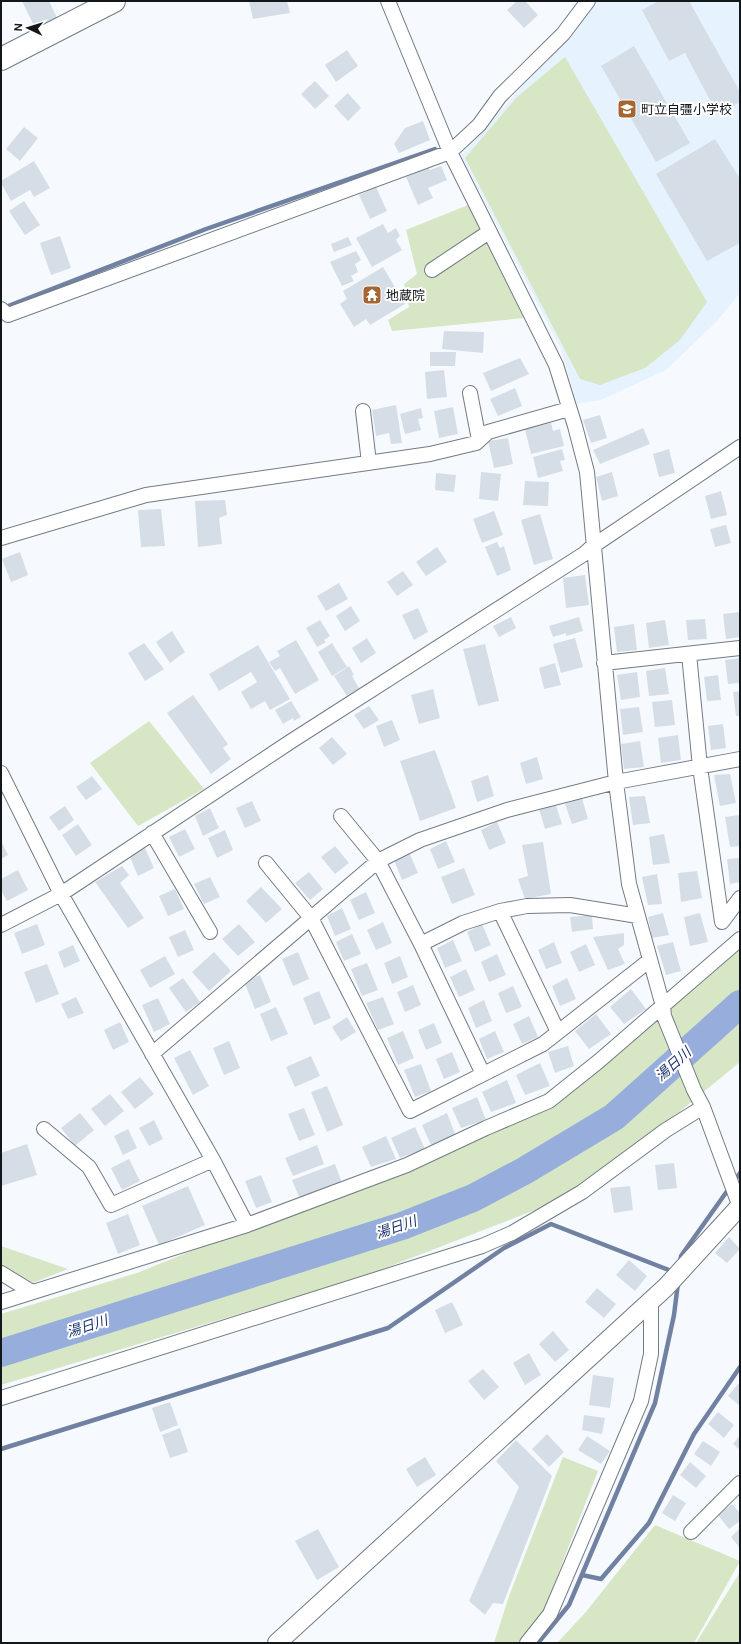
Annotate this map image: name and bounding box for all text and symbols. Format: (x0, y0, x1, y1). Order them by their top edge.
north arrow (8, 8, 48, 48)
text: N (11, 23, 25, 32)
school or university icon: 町立自彊小学校 (616, 98, 638, 120)
place label: 町立自彊小学校 (641, 101, 732, 118)
temple icon: 地蔵院 (361, 284, 383, 306)
place label: 地蔵院 (386, 287, 425, 304)
water label: 湯日川 (651, 1042, 696, 1085)
water label: 湯日川 (373, 1211, 421, 1242)
water label: 湯日川 (64, 1310, 112, 1341)

